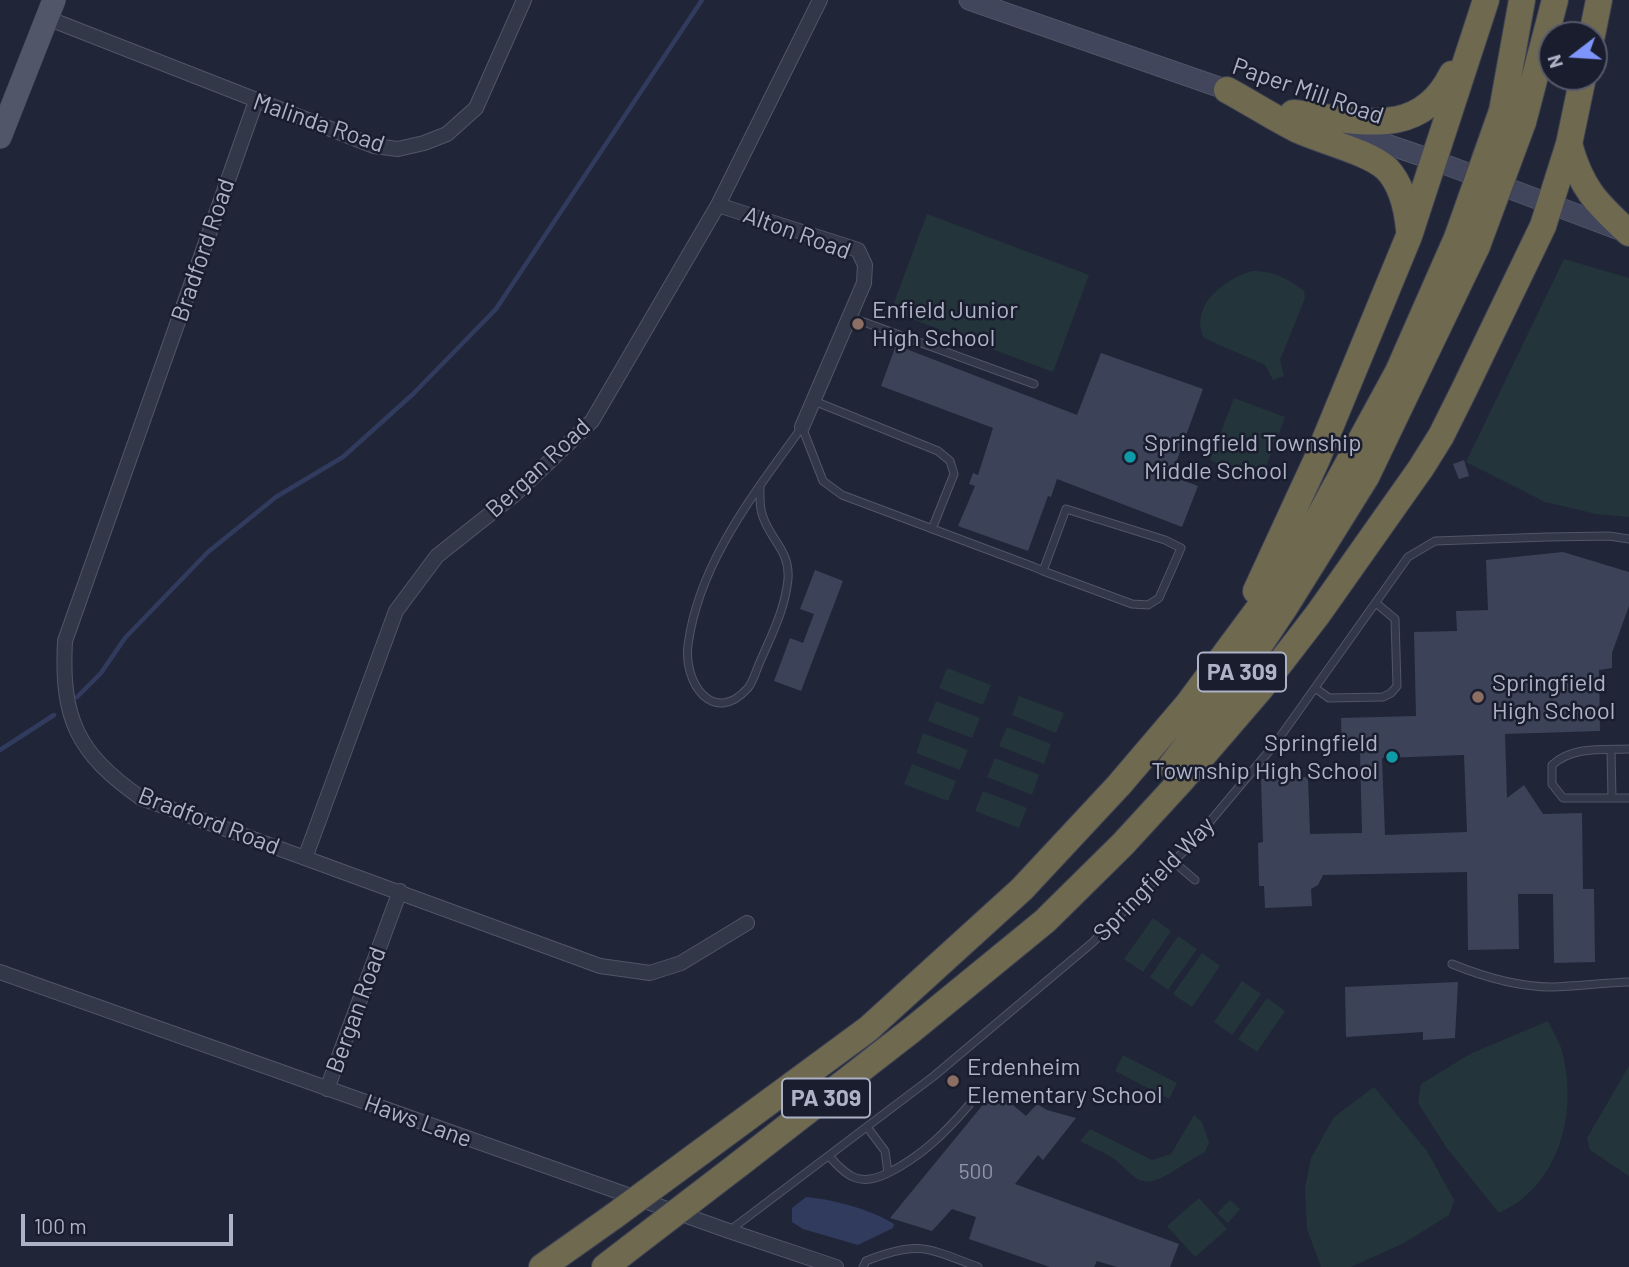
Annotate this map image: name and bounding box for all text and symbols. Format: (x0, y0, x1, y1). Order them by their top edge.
north arrow (1538, 21, 1608, 91)
street label: Paper Mill Road (1229, 52, 1387, 130)
text: N (1542, 52, 1567, 71)
street label: Malinda Road (250, 87, 388, 159)
street label: Bradford Road (165, 175, 241, 325)
street label: Alton Road (739, 200, 855, 266)
place label: Enfield Junior High School (872, 296, 1018, 352)
marker: Enfield Junior High School (850, 316, 866, 332)
street label: Bergan Road (480, 412, 596, 524)
place label: Springfield Township Middle School (1144, 429, 1361, 485)
marker: Springfield Township Middle School (1122, 449, 1138, 465)
road number: PA 309 (1198, 652, 1286, 692)
place label: Springfield High School (1492, 669, 1615, 725)
marker: Springfield High School (1470, 689, 1486, 705)
place label: Springfield Township High School (1151, 729, 1378, 785)
marker: Springfield Township High School (1384, 749, 1400, 765)
street label: Bradford Road (134, 781, 284, 861)
street label: Springfield Way (1087, 811, 1221, 947)
street label: Bergan Road (320, 943, 392, 1077)
place label: Erdenheim Elementary School (967, 1053, 1162, 1109)
marker: Erdenheim Elementary School (945, 1073, 961, 1089)
road number: PA 309 (782, 1078, 870, 1118)
street label: Haws Lane (360, 1088, 476, 1154)
house number: 500 (959, 1159, 993, 1185)
scale bar (24, 1200, 236, 1244)
text: 100 m (34, 1213, 87, 1238)

